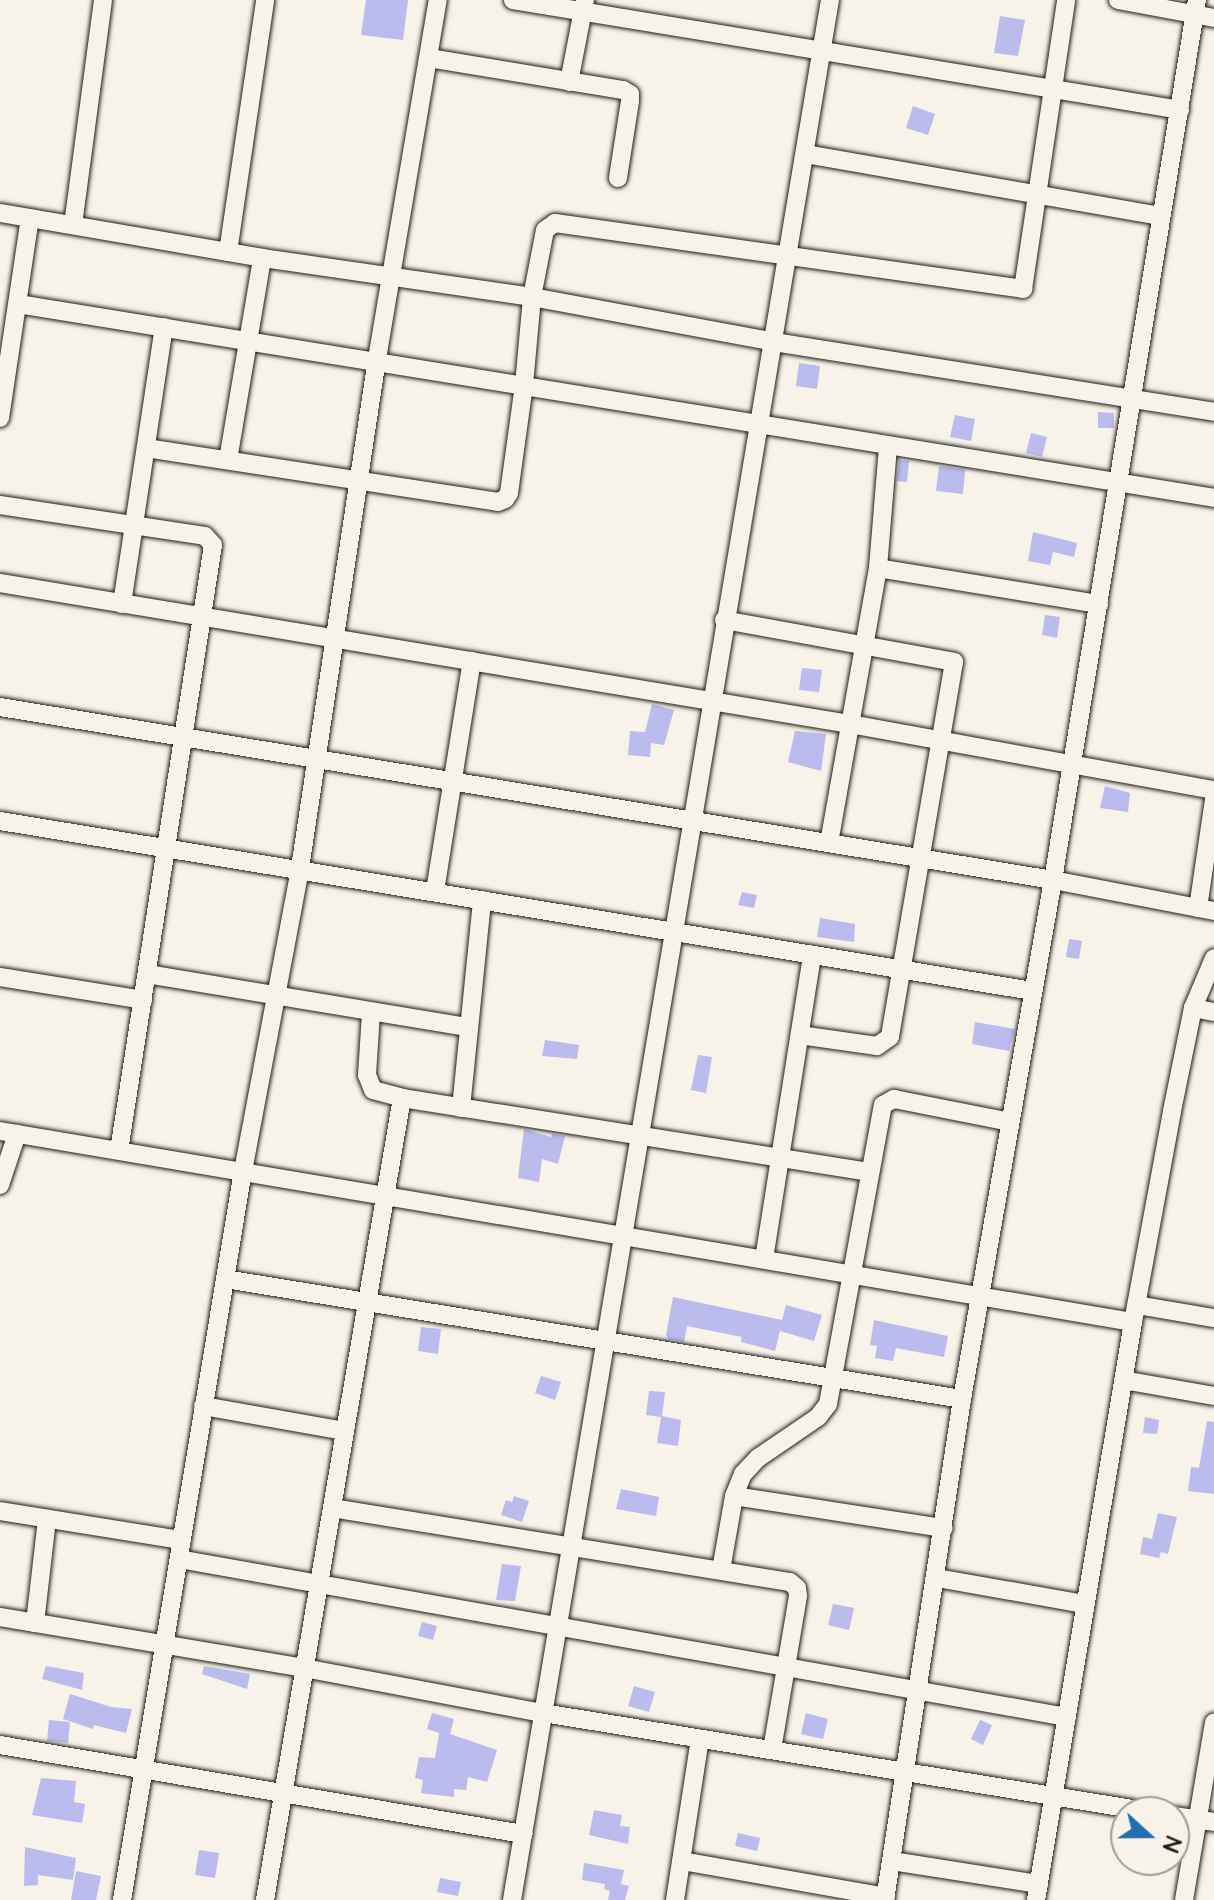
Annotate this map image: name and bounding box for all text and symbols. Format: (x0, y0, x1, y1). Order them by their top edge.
north arrow (1110, 1796, 1190, 1876)
text: N (1154, 1832, 1188, 1856)

